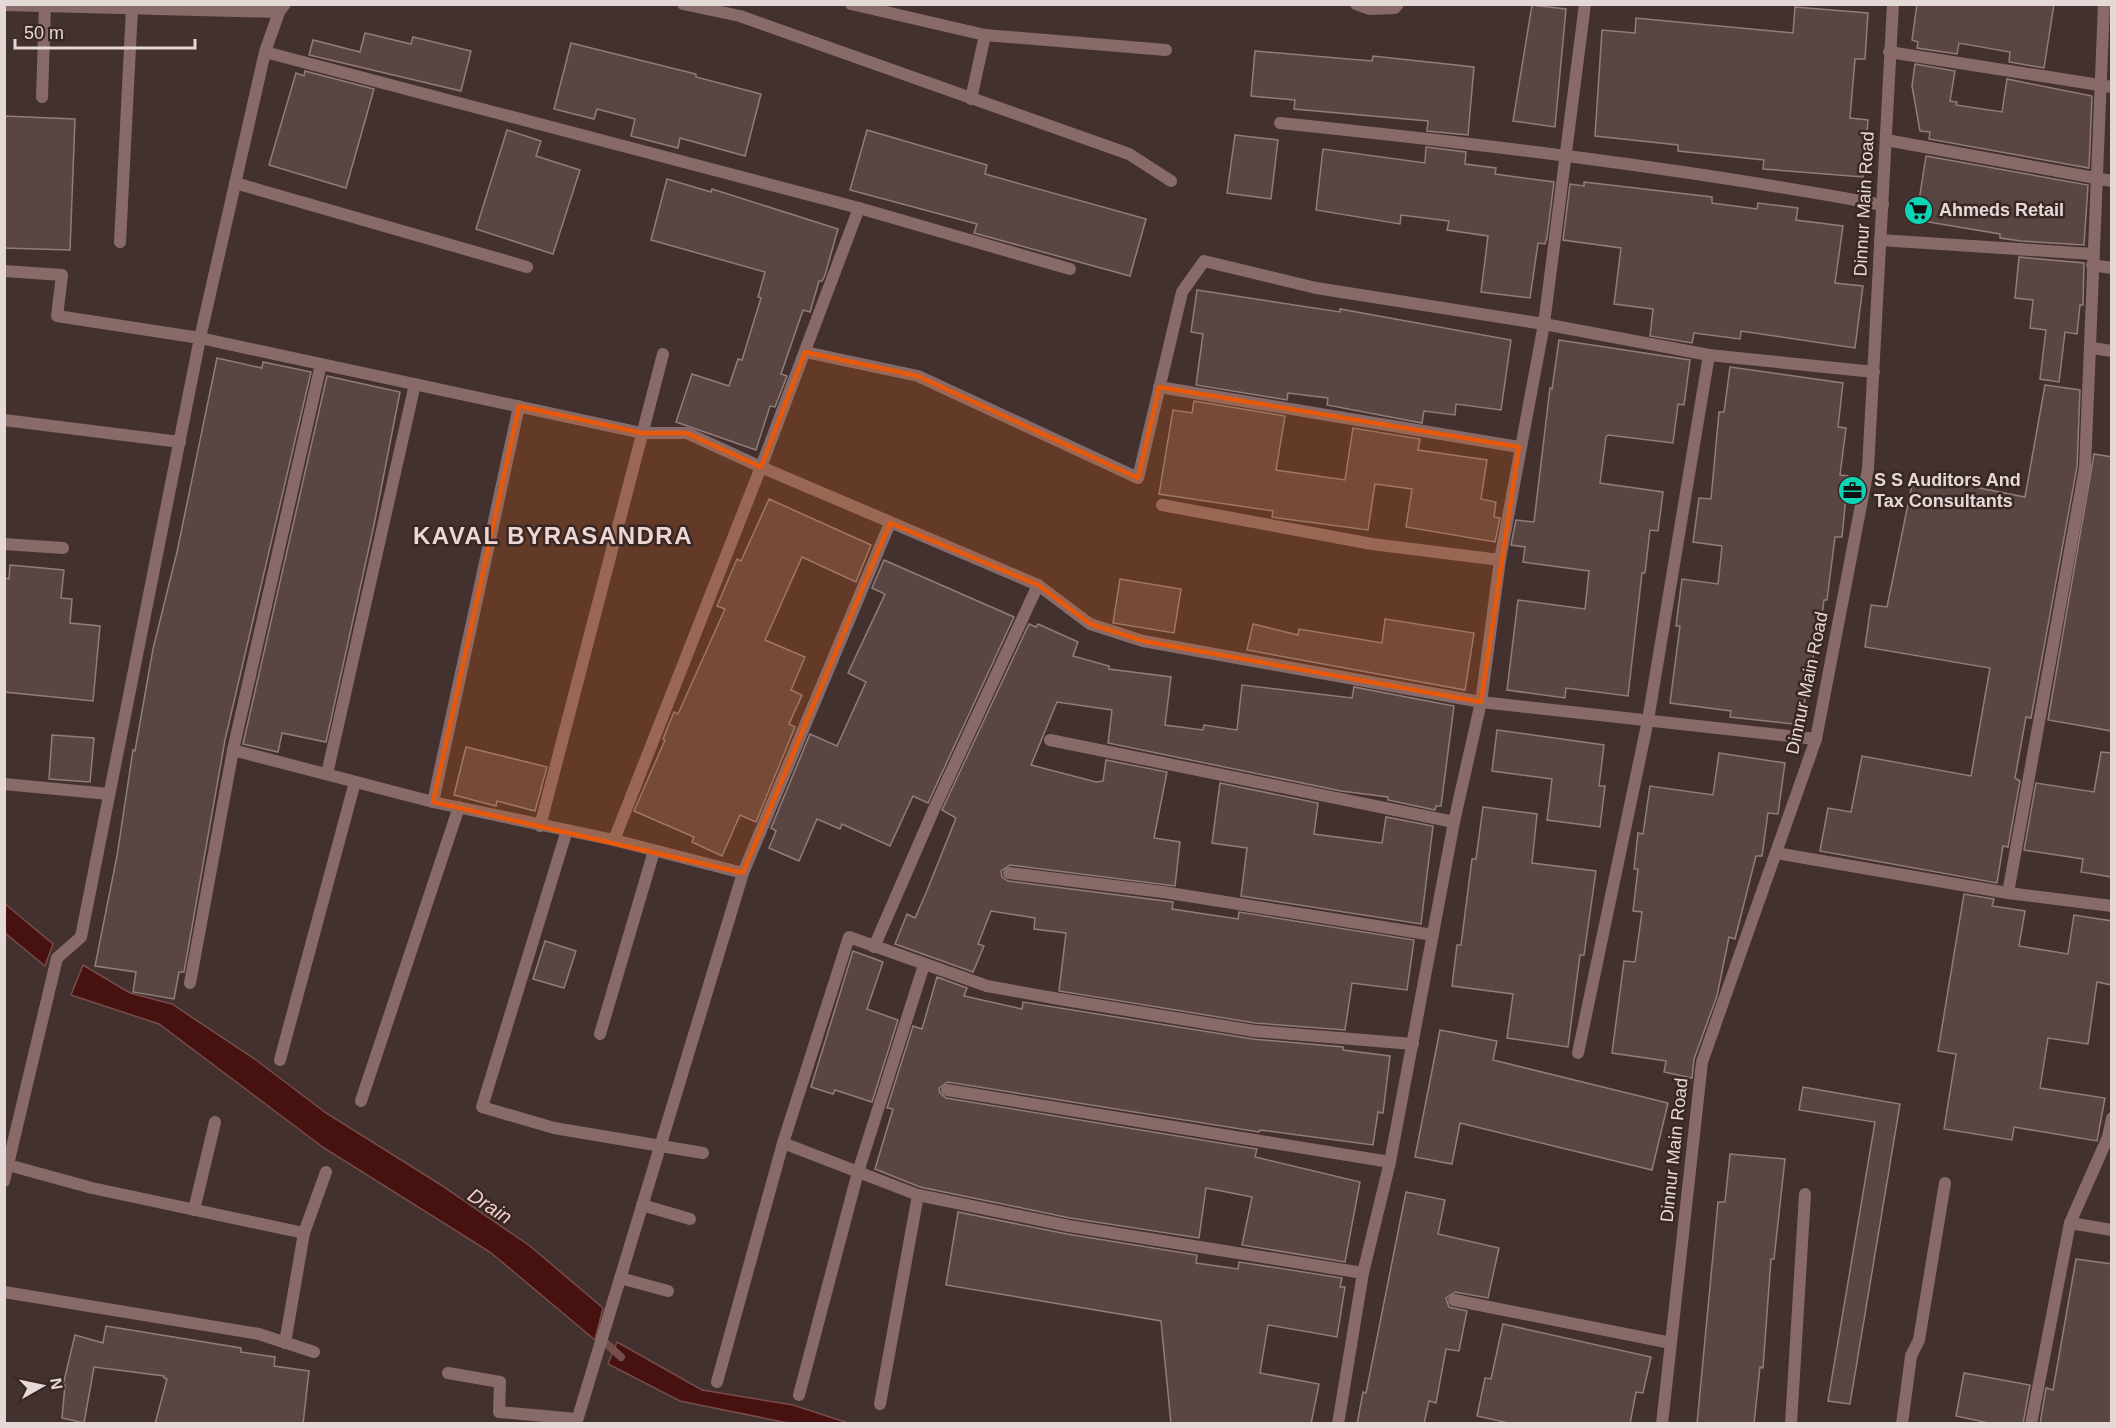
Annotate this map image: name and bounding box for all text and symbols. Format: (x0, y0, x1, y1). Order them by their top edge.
scale bar (15, 12, 195, 50)
text: 50 m (24, 23, 64, 43)
street label: Dinnur Main Road (1850, 131, 1878, 277)
supermarket icon: Ahmeds Retail (1902, 194, 1934, 226)
place label: Ahmeds Retail (1939, 200, 2064, 220)
place label: S S Auditors And Tax Consultants (1874, 470, 2021, 511)
office icon: S S Auditors And Tax Consultants (1837, 474, 1869, 506)
district label: KAVAL BYRASANDRA (413, 522, 693, 549)
street label: Dinnur Main Road (1782, 610, 1832, 756)
street label: Dinnur Main Road (1656, 1077, 1692, 1223)
water label: Drain (464, 1184, 516, 1228)
north arrow (12, 1356, 72, 1416)
text: N (47, 1377, 66, 1391)

